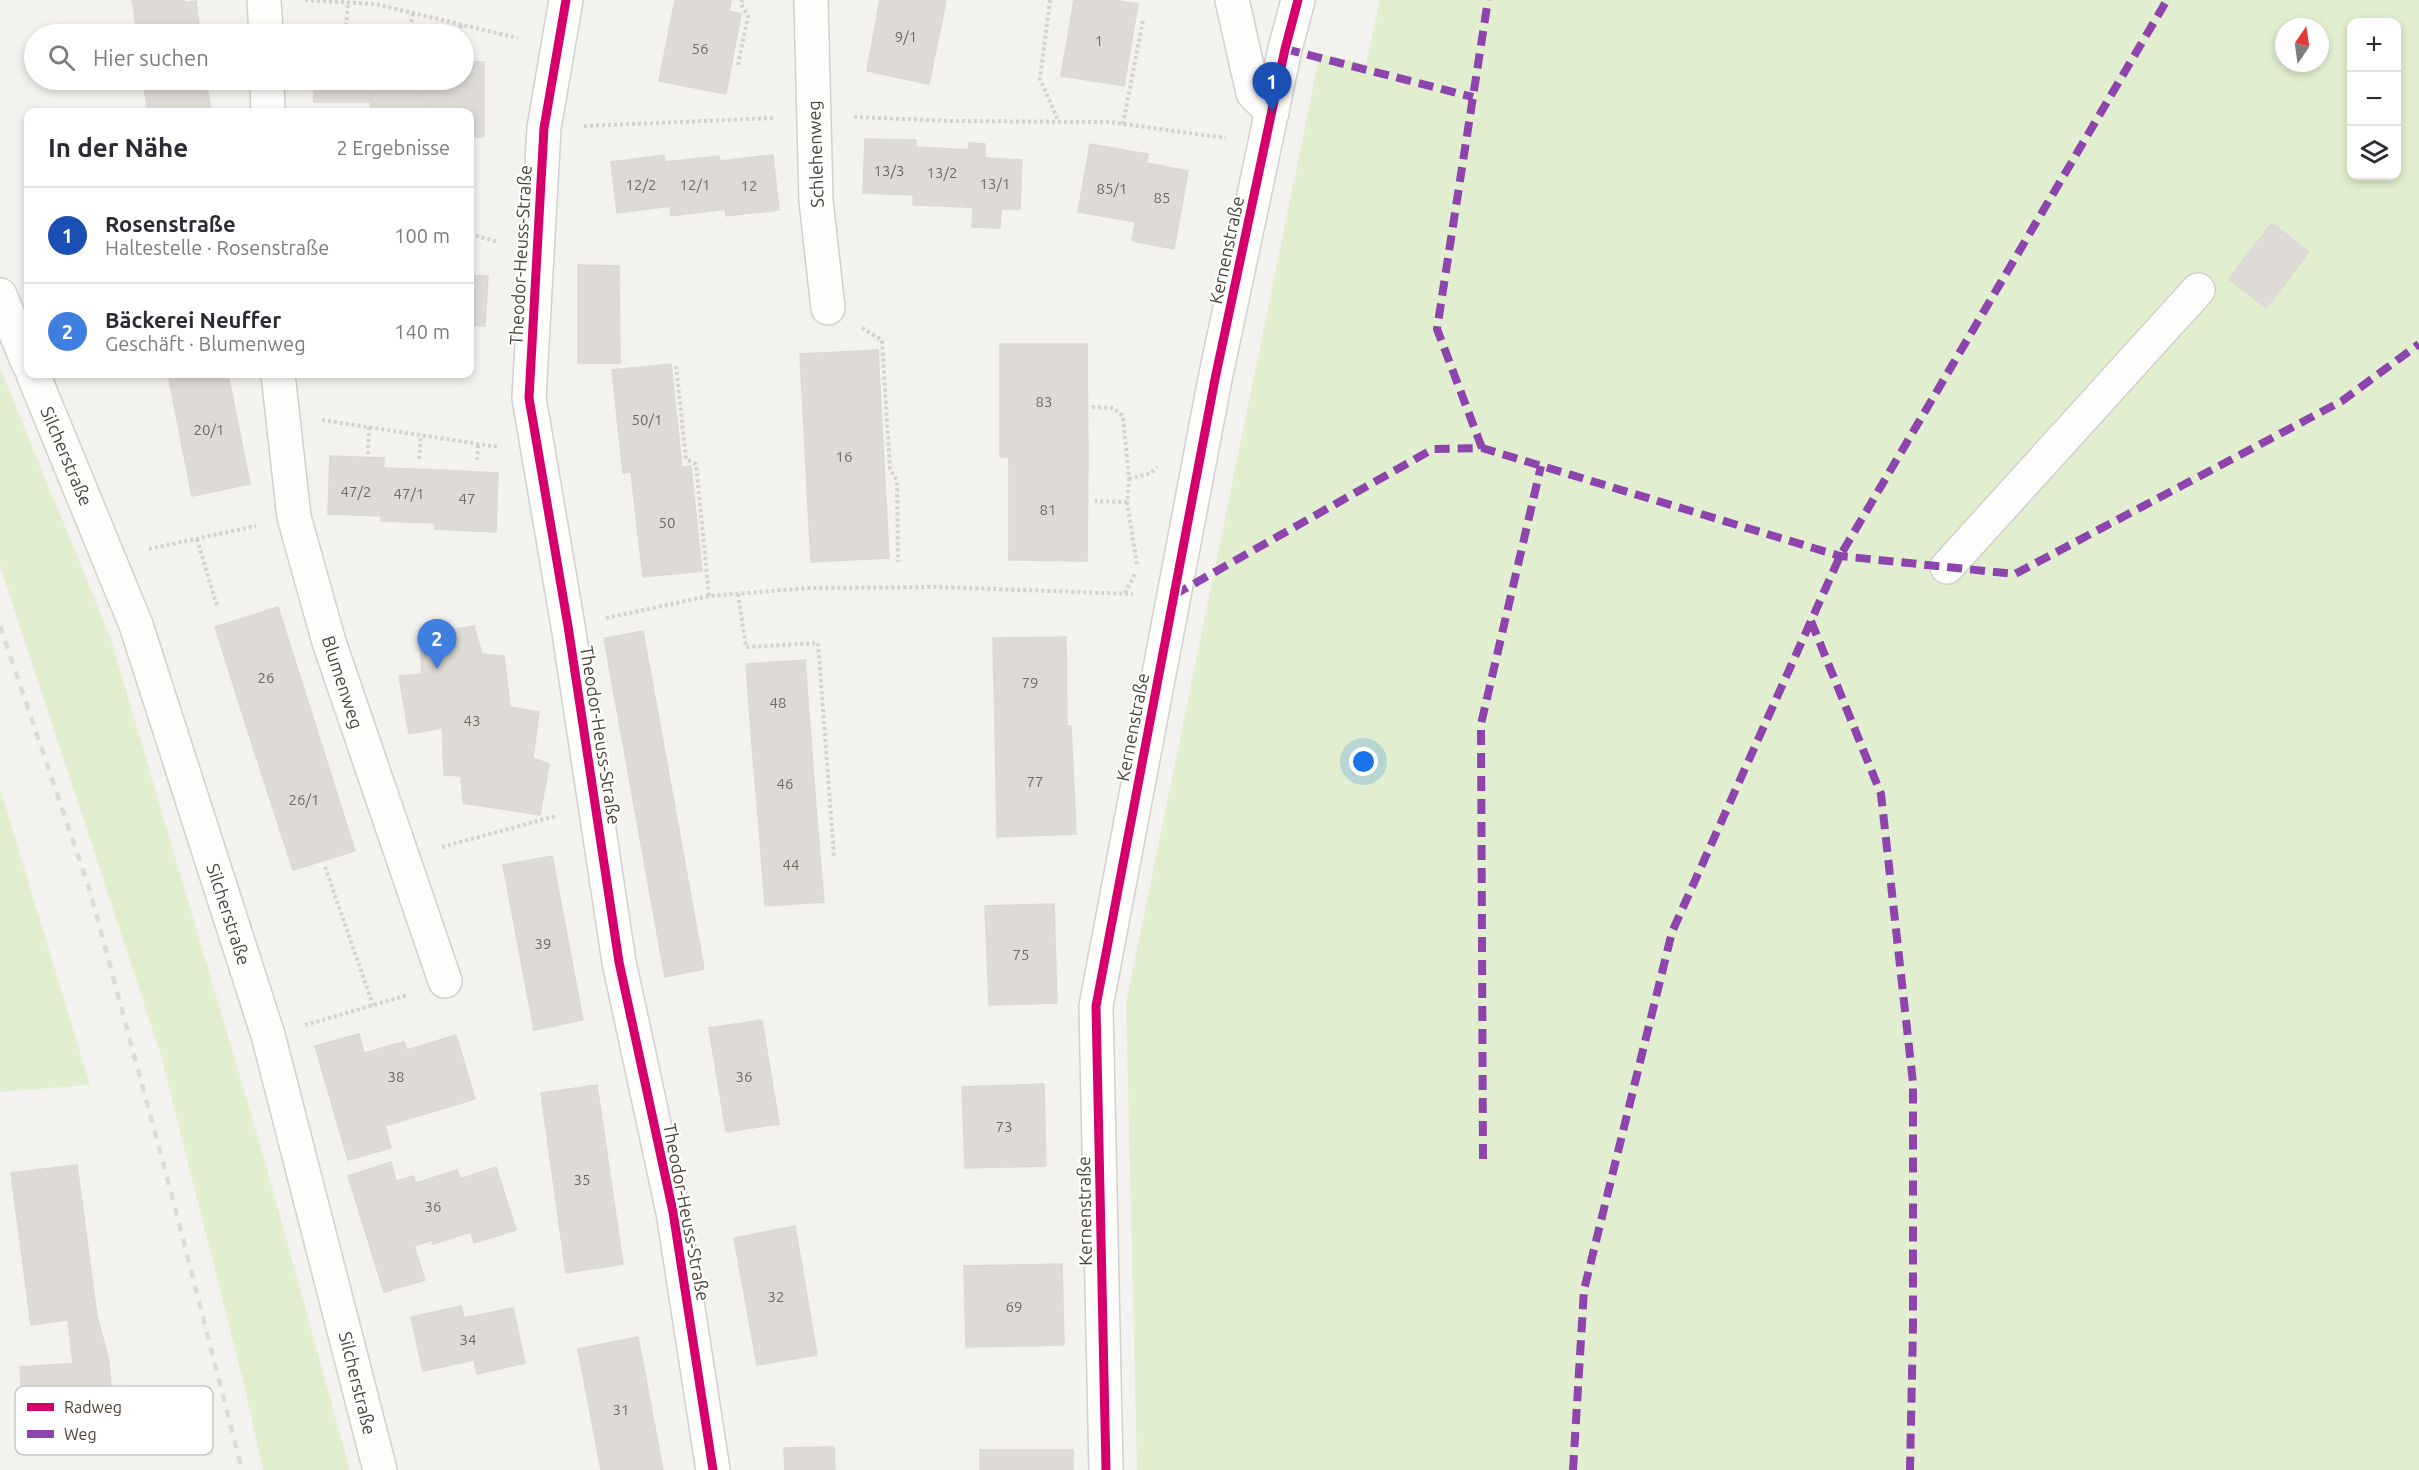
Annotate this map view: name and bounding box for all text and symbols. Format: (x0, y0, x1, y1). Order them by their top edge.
north arrow (2275, 18, 2329, 72)
map controls (2347, 18, 2401, 180)
button: + (2347, 18, 2401, 72)
search box (24, 24, 474, 90)
house number: 9/1 (895, 28, 917, 45)
house number: 1 (1095, 32, 1103, 49)
house number: 56 (692, 40, 708, 57)
icon: search (45, 41, 78, 74)
text: Hier suchen (93, 45, 209, 70)
pin: 1 (1252, 63, 1292, 112)
button: − (2347, 72, 2401, 126)
street label: Schlehenweg (803, 100, 827, 208)
button: layers (2347, 126, 2401, 180)
text: In der Nähe (48, 133, 188, 162)
text: 2 Ergebnisse (336, 136, 450, 159)
house number: 13/3 (874, 162, 904, 179)
street label: Theodor-Heuss-Straße (505, 164, 535, 346)
house number: 13/2 (927, 164, 957, 181)
house number: 13/1 (980, 175, 1010, 192)
house number: 12/2 (626, 176, 656, 193)
house number: 12/1 (680, 176, 710, 193)
house number: 12 (741, 177, 757, 194)
house number: 85/1 (1097, 180, 1127, 197)
house number: 85 (1154, 189, 1170, 206)
street label: Kernenstraße (1205, 194, 1247, 306)
text: Rosenstraße (105, 211, 236, 236)
text: 1 (62, 224, 73, 247)
text: 100 m (394, 224, 450, 247)
text: Haltestelle · Rosenstraße (105, 236, 329, 259)
text: Bäckerei Neuffer (105, 307, 281, 332)
text: 2 (62, 320, 73, 343)
text: 140 m (394, 320, 450, 343)
text: Geschäft · Blumenweg (105, 332, 306, 355)
house number: 83 (1036, 393, 1052, 410)
street label: Silcherstraße (37, 403, 97, 509)
house number: 50/1 (632, 411, 662, 428)
house number: 20/1 (194, 421, 224, 438)
house number: 16 (836, 448, 852, 465)
house number: 47/2 (341, 483, 371, 500)
house number: 47/1 (394, 485, 424, 502)
house number: 47 (459, 490, 475, 507)
house number: 81 (1040, 501, 1056, 518)
house number: 50 (659, 514, 675, 531)
pin: 2 (418, 620, 456, 669)
street label: Blumenweg (319, 633, 367, 731)
street label: Theodor-Heuss-Straße (577, 644, 625, 826)
house number: 26 (258, 669, 274, 686)
street label: Kernenstraße (1112, 671, 1152, 783)
house number: 79 (1022, 674, 1038, 691)
house number: 48 (770, 694, 786, 711)
house number: 43 (464, 712, 480, 729)
your location (1349, 747, 1378, 776)
house number: 77 (1027, 773, 1043, 790)
house number: 46 (777, 775, 793, 792)
house number: 26/1 (289, 791, 319, 808)
house number: 44 (783, 856, 799, 873)
street label: Silcherstraße (203, 861, 255, 967)
house number: 39 (535, 935, 551, 952)
house number: 75 (1013, 946, 1029, 963)
house number: 38 (388, 1068, 404, 1085)
house number: 36 (736, 1068, 752, 1085)
house number: 73 (996, 1118, 1012, 1135)
street label: Theodor-Heuss-Straße (660, 1122, 714, 1302)
street label: Kernenstraße (1073, 1156, 1095, 1266)
house number: 35 (574, 1171, 590, 1188)
house number: 36 (425, 1198, 441, 1215)
house number: 32 (768, 1288, 784, 1305)
house number: 69 (1006, 1298, 1022, 1315)
street label: Silcherstraße (336, 1329, 380, 1437)
house number: 34 (460, 1331, 476, 1348)
legend (15, 1386, 213, 1455)
text: Radweg (64, 1398, 122, 1416)
house number: 31 (613, 1401, 629, 1418)
text: Weg (64, 1425, 97, 1443)

